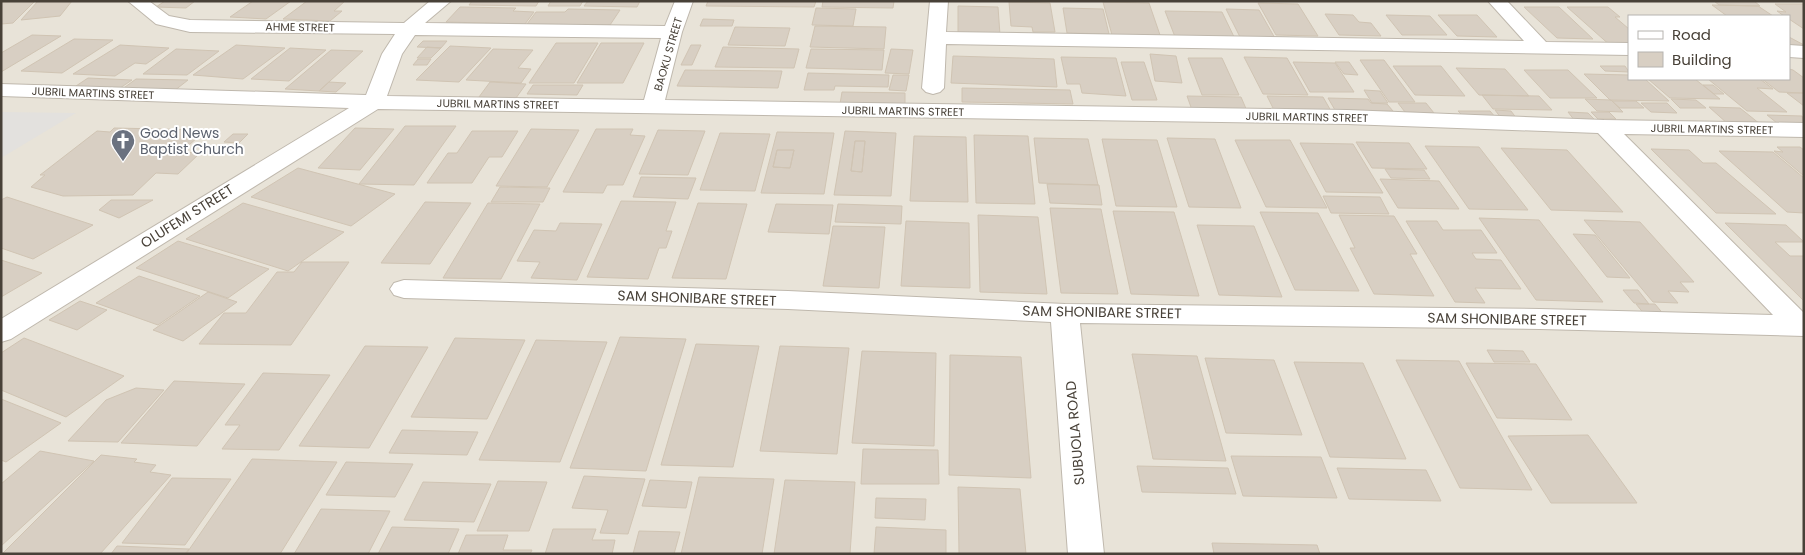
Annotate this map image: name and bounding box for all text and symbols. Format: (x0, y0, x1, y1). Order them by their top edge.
street label: BAOKU STREET (650, 15, 686, 93)
legend (1628, 15, 1790, 80)
street label: AHME STREET (265, 18, 335, 36)
text: Road (1672, 24, 1711, 45)
text: Building (1672, 49, 1732, 70)
street label: JUBRIL MARTINS STREET (31, 83, 155, 103)
street label: JUBRIL MARTINS STREET (436, 95, 560, 113)
street label: JUBRIL MARTINS STREET (841, 102, 965, 120)
street label: JUBRIL MARTINS STREET (1245, 108, 1369, 126)
street label: JUBRIL MARTINS STREET (1650, 120, 1774, 138)
place label: Good News Baptist Church (140, 123, 244, 159)
church icon: Good News Baptist Church (110, 128, 136, 162)
street label: OLUFEMI STREET (137, 179, 238, 253)
street label: SAM SHONIBARE STREET (617, 285, 777, 311)
street label: SAM SHONIBARE STREET (1022, 301, 1182, 323)
street label: SAM SHONIBARE STREET (1427, 308, 1587, 330)
street label: SUBUOLA ROAD (1060, 380, 1090, 486)

